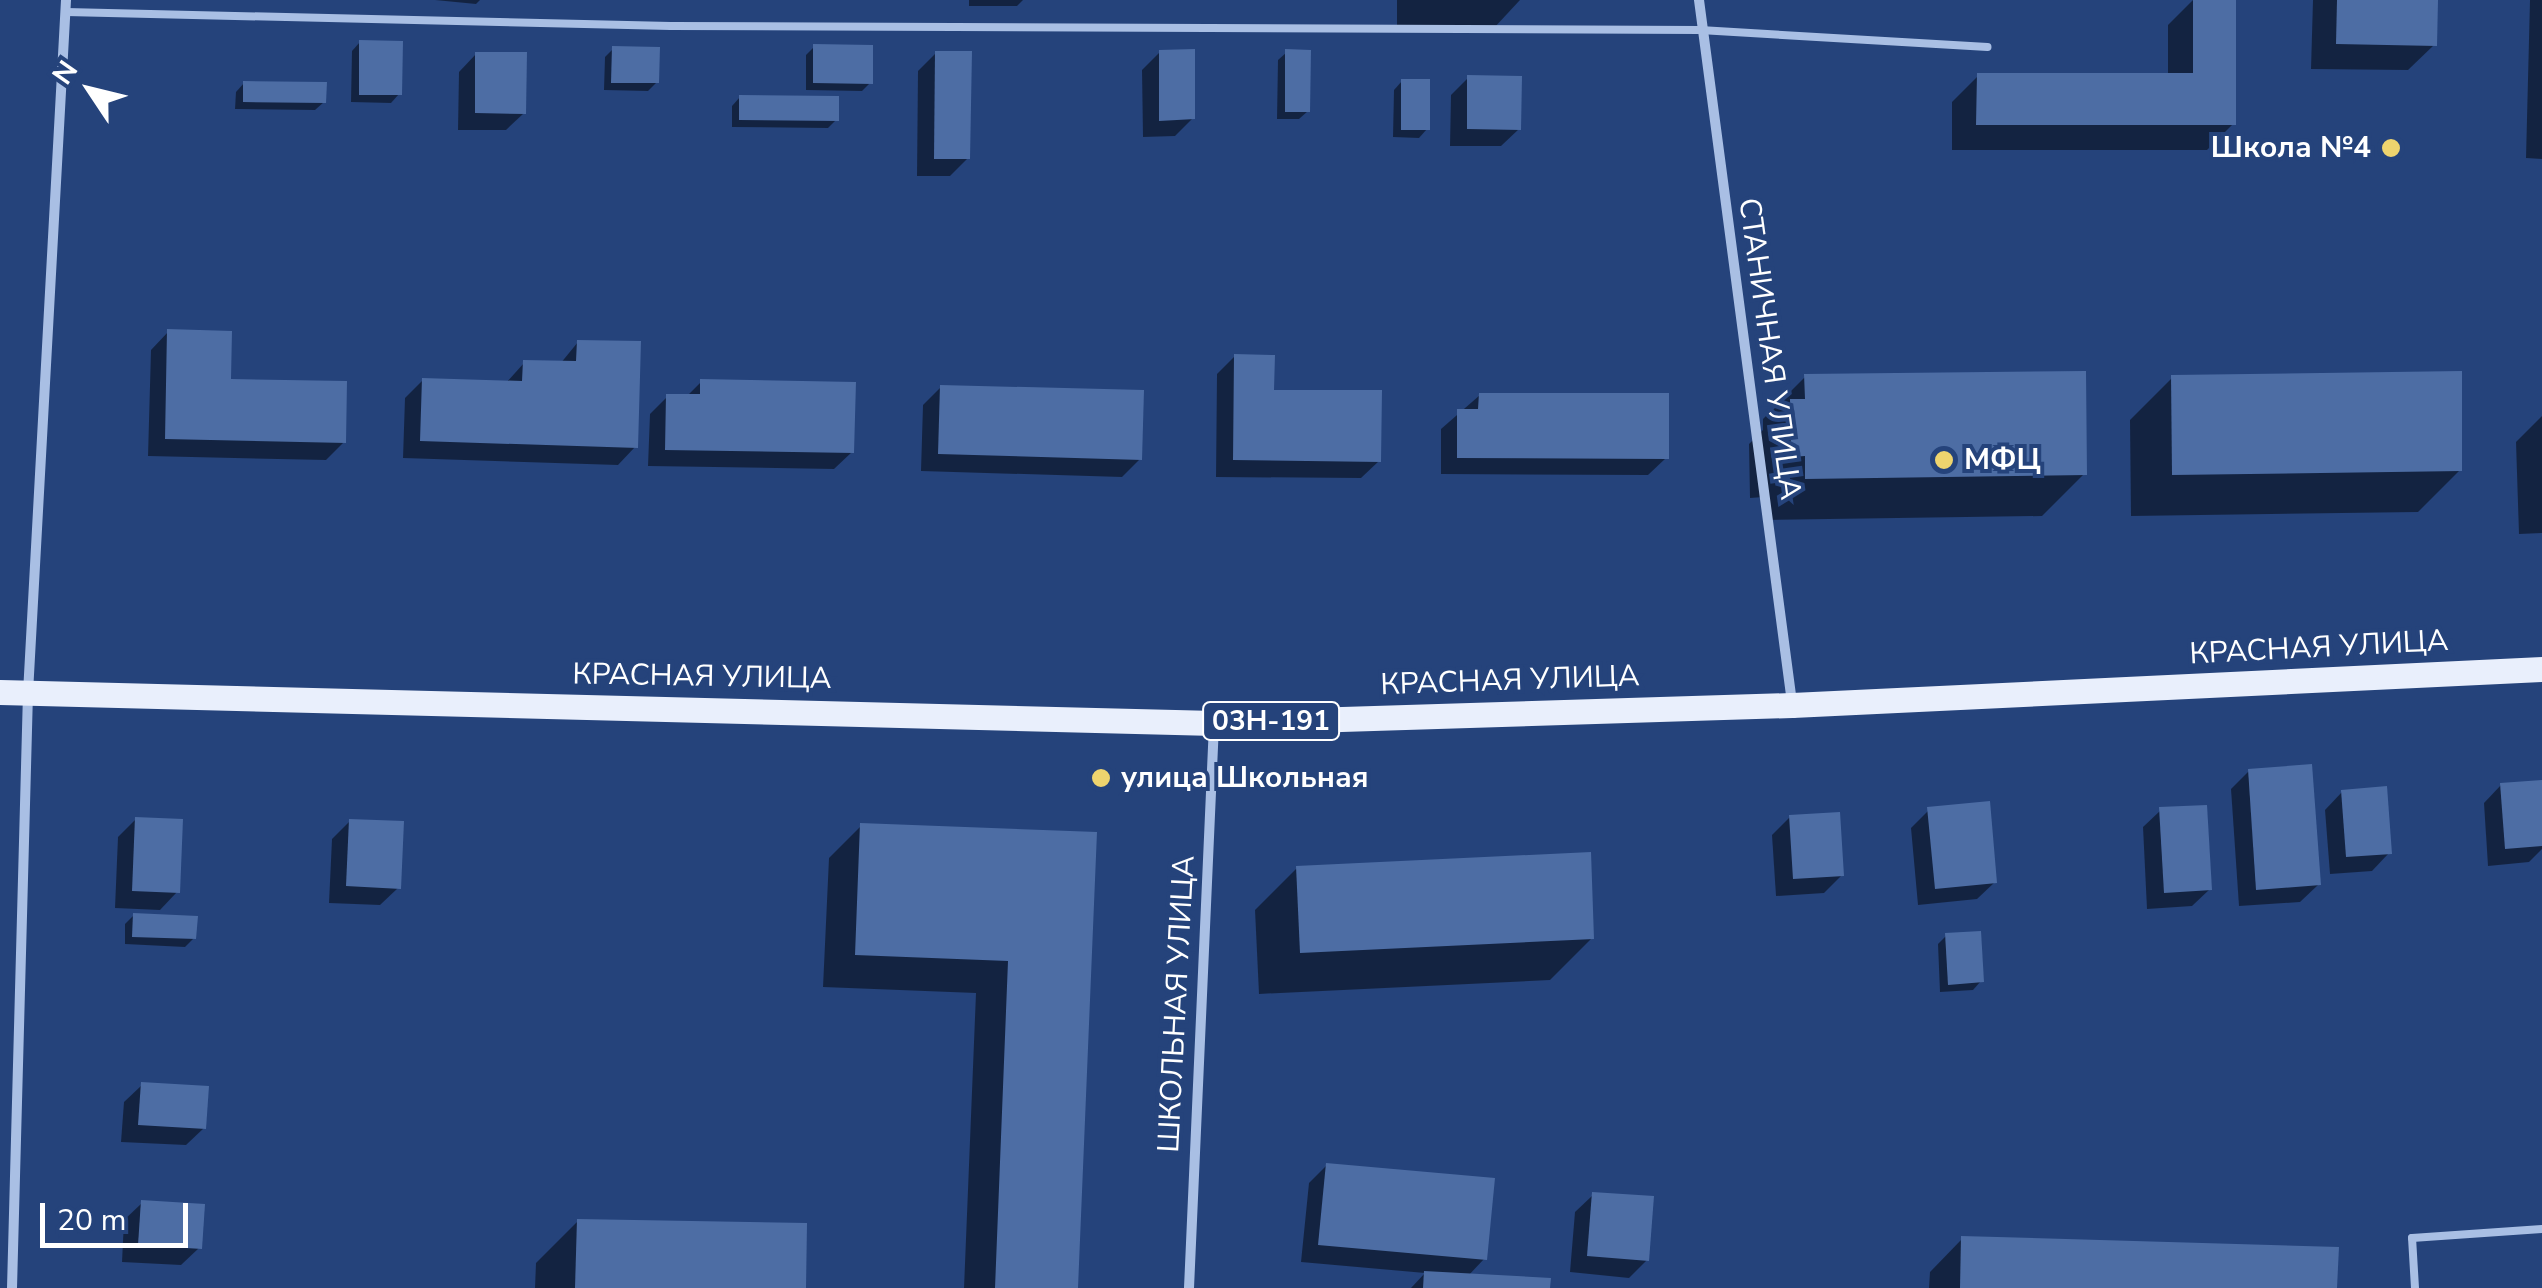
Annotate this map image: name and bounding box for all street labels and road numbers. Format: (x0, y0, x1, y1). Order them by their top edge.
street label: СТАНИЧНАЯ УЛИЦА (1730, 196, 1808, 502)
street label: КРАСНАЯ УЛИЦА (2189, 623, 2449, 673)
street label: КРАСНАЯ УЛИЦА (572, 657, 832, 697)
street label: КРАСНАЯ УЛИЦА (1380, 658, 1640, 704)
road number: 03Н-191 (1201, 698, 1341, 744)
street label: ШКОЛЬНАЯ УЛИЦА (1151, 855, 1203, 1153)

